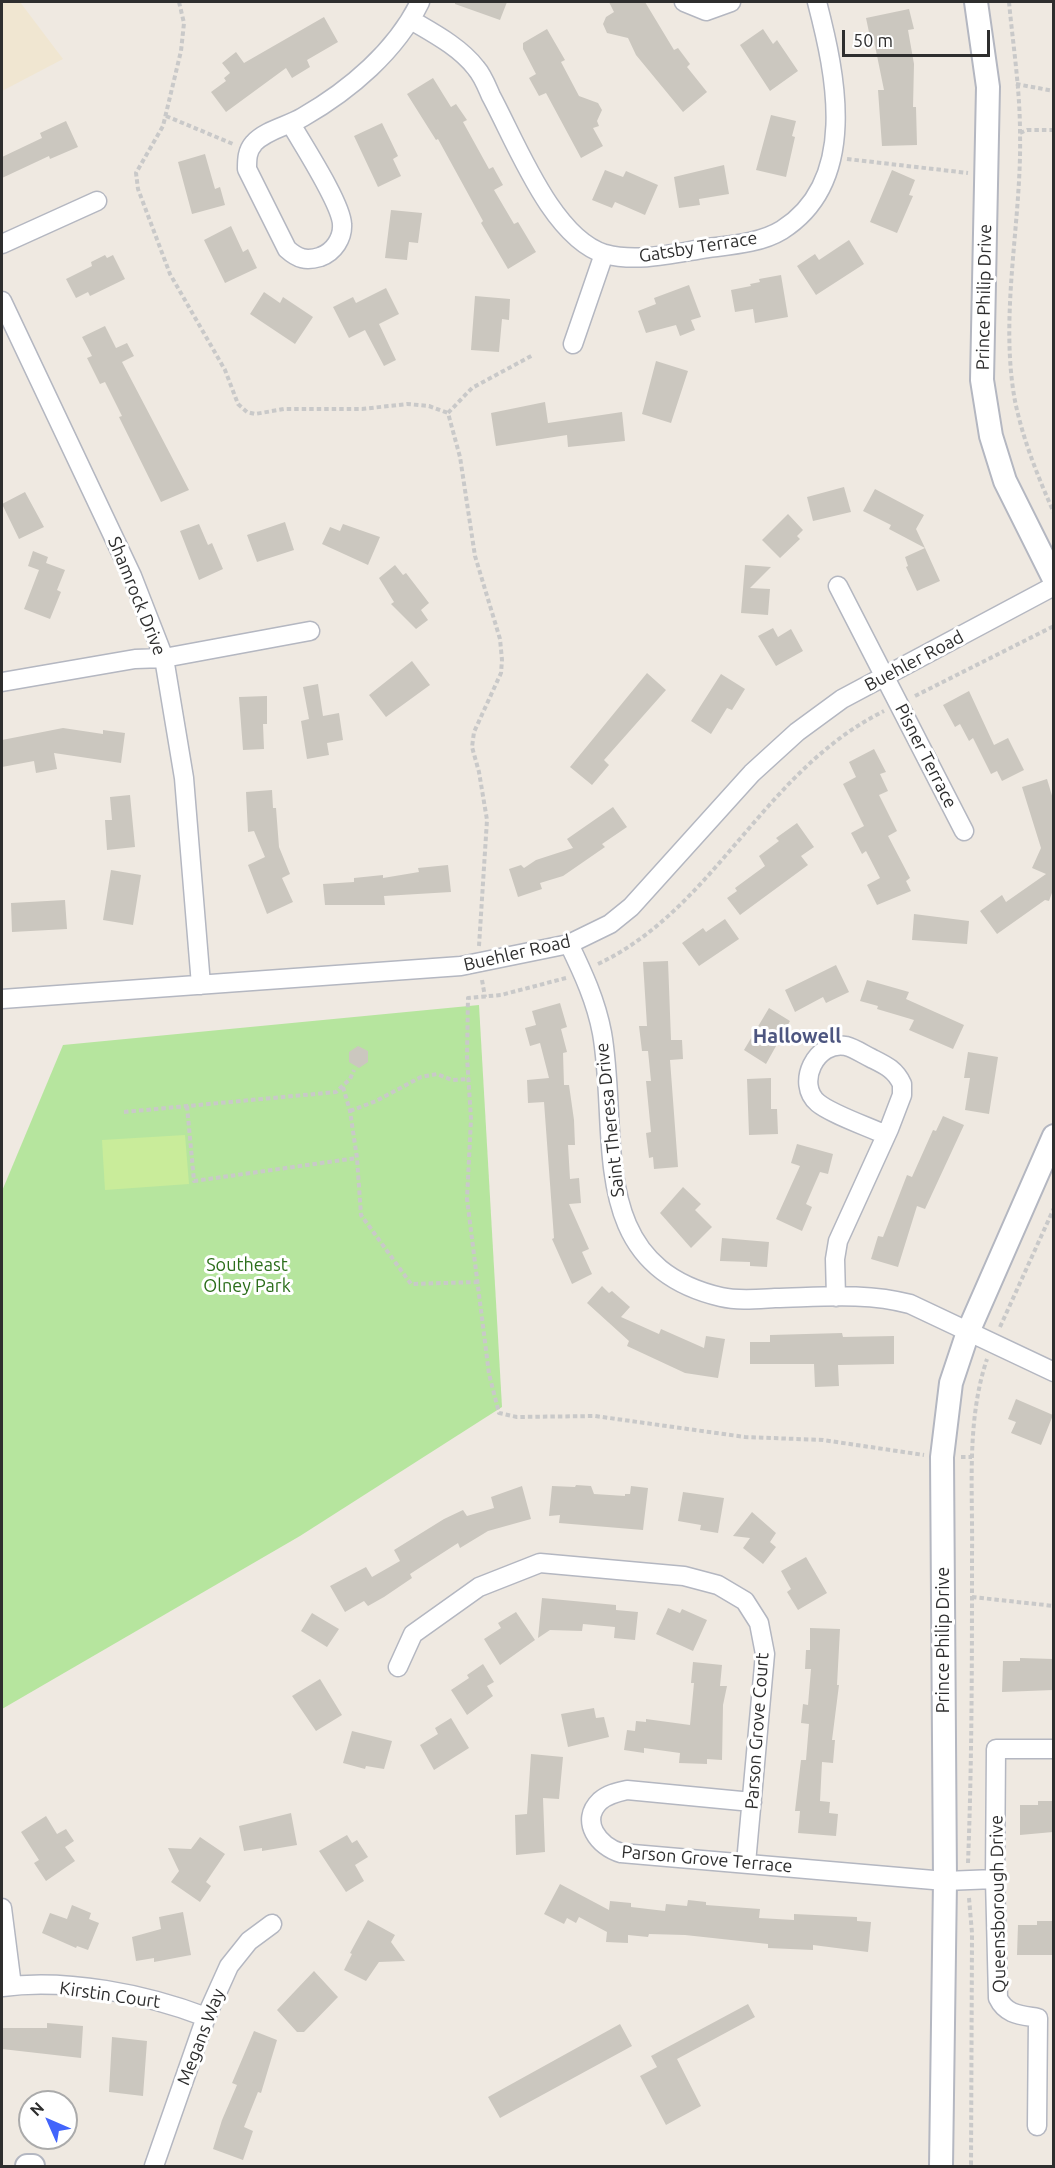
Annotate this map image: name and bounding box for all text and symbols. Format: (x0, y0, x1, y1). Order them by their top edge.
scale bar (845, 18, 994, 56)
text: 50 m (853, 30, 893, 50)
street label: Prince Philip Drive (972, 224, 996, 370)
street label: Gatsby Terrace (637, 227, 759, 267)
street label: Shamrock Drive (103, 534, 171, 658)
street label: Buehler Road (861, 626, 967, 696)
street label: Pisner Terrace (890, 700, 962, 812)
street label: Buehler Road (461, 930, 573, 976)
district label: Hallowell (753, 1024, 841, 1048)
street label: Saint Theresa Drive (591, 1042, 629, 1198)
park label: Southeast Olney Park (203, 1254, 291, 1296)
street label: Prince Philip Drive (932, 1567, 954, 1713)
street label: Parson Grove Court (741, 1652, 773, 1810)
street label: Queensborough Drive (986, 1815, 1010, 1993)
street label: Parson Grove Terrace (621, 1841, 793, 1877)
street label: Kirstin Court (58, 1977, 162, 2013)
street label: Megans Way (173, 1986, 229, 2088)
north arrow (18, 2090, 78, 2150)
text: N (26, 2098, 47, 2119)

